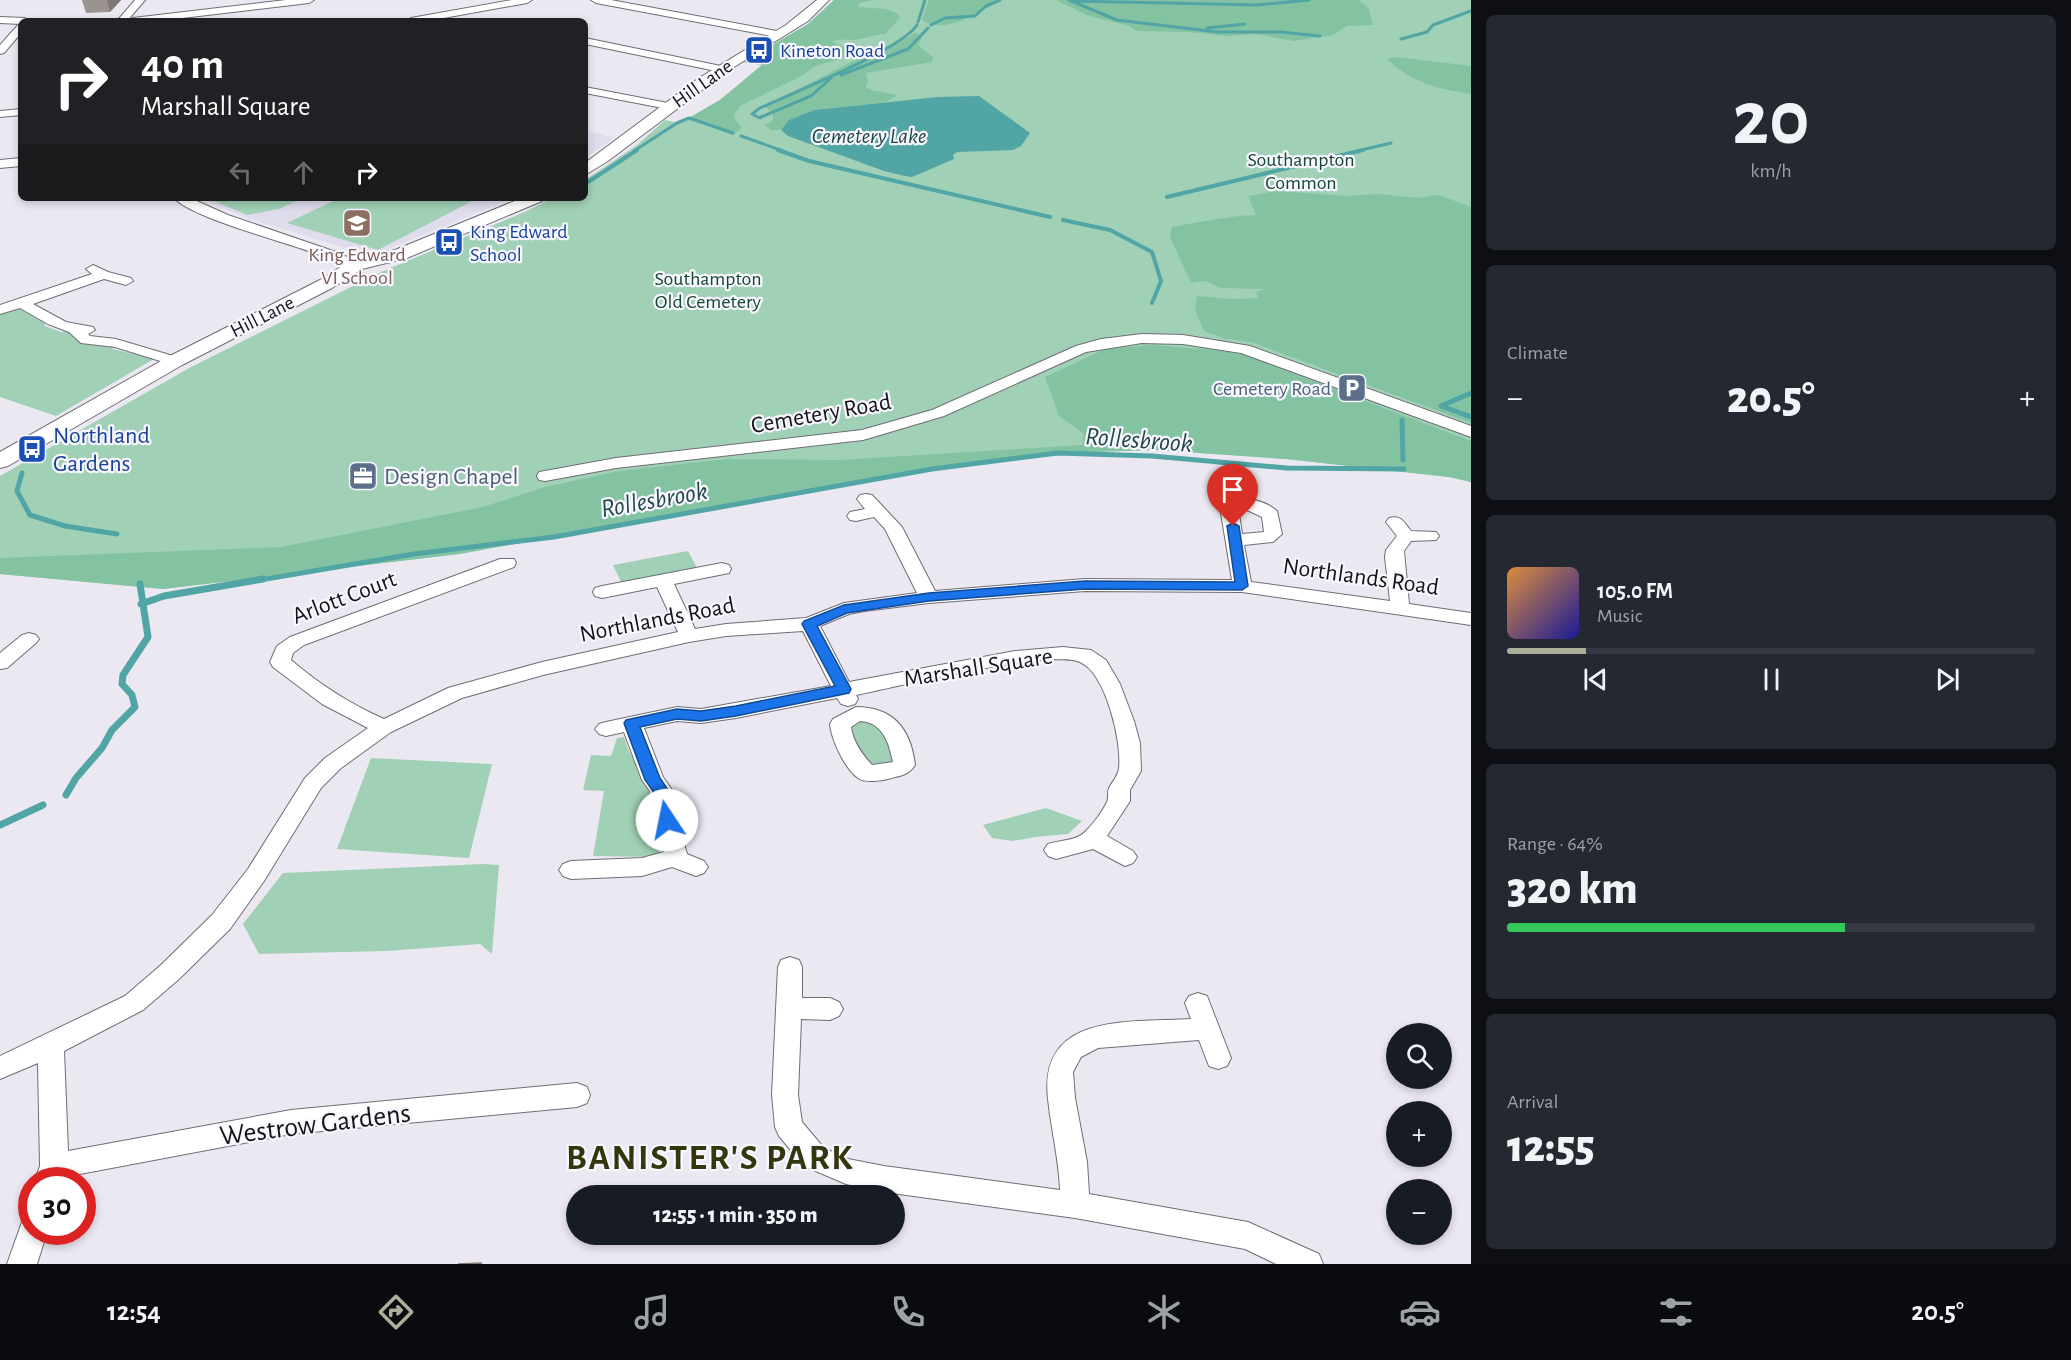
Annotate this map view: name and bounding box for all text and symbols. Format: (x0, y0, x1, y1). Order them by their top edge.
bus stop icon: Kineton Road (743, 34, 775, 66)
place label: Kineton Road (780, 41, 884, 61)
icon: right (42, 42, 120, 120)
text: 40 m (141, 44, 224, 86)
street label: Hill Lane (669, 56, 736, 112)
text: 20 (1732, 81, 1810, 159)
text: Marshall Square (141, 93, 310, 120)
water label: Cemetery Lake (812, 125, 926, 147)
park label: Southampton Common (1247, 150, 1355, 193)
icon: left (224, 156, 257, 189)
icon: ahead (287, 156, 320, 189)
icon: right (350, 156, 383, 189)
text: km/h (1750, 161, 1792, 181)
school or university icon: King Edward VI School (341, 207, 373, 239)
place label: King Edward School (470, 222, 568, 265)
bus stop icon: King Edward School (433, 226, 465, 258)
place label: King Edward VI School (308, 245, 406, 288)
park label: Southampton Old Cemetery (654, 269, 762, 312)
street label: Hill Lane (227, 292, 298, 341)
text: Climate (1507, 343, 1568, 363)
parking icon: Cemetery Road (1336, 372, 1368, 404)
text: 20.5° (1727, 376, 1815, 421)
place label: Cemetery Road (1213, 379, 1331, 399)
text: − (1507, 382, 1523, 415)
text: + (2019, 382, 2035, 415)
street label: Cemetery Road (749, 390, 893, 438)
water label: Rollesbrook (1084, 423, 1194, 457)
place label: Northland Gardens (53, 424, 150, 476)
bus stop icon: Northland Gardens (16, 433, 48, 465)
office icon: Design Chapel (347, 460, 379, 492)
pin (1207, 464, 1258, 526)
place label: Design Chapel (384, 465, 519, 489)
icon: arrive (1216, 473, 1249, 506)
water label: Rollesbrook (599, 478, 709, 522)
street label: Northlands Road (1281, 554, 1441, 600)
street label: Arlott Court (289, 567, 400, 629)
text: 105.0 FM (1597, 580, 1673, 602)
street label: Northlands Road (578, 593, 737, 647)
text: Music (1597, 606, 1643, 626)
street label: Marshall Square (902, 644, 1054, 692)
icon: previous (1579, 663, 1612, 696)
icon: pause (1755, 663, 1788, 696)
icon: next (1931, 663, 1964, 696)
position arrow (635, 788, 699, 852)
text: Range · 64% (1507, 834, 1603, 854)
text: 320 km (1507, 867, 1638, 912)
map controls (1386, 1023, 1452, 1245)
button: search (1386, 1023, 1452, 1089)
text: Arrival (1507, 1092, 1558, 1112)
street label: Westrow Gardens (218, 1099, 412, 1151)
button: + (1386, 1101, 1452, 1167)
text: 12:55 (1507, 1125, 1595, 1170)
district label: BANISTER'S PARK (566, 1140, 854, 1176)
speed limit sign: 30 (18, 1167, 96, 1245)
button: − (1386, 1179, 1452, 1245)
text: 12:55 · 1 min · 350 m (653, 1204, 818, 1226)
icon: directions (375, 1291, 417, 1333)
icon: music (631, 1291, 673, 1333)
icon: phone (887, 1291, 929, 1333)
icon: climate (1143, 1291, 1185, 1333)
icon: car (1399, 1291, 1441, 1333)
icon: filters (1655, 1291, 1697, 1333)
text: 12:54 (107, 1298, 161, 1325)
text: 20.5° (1911, 1298, 1964, 1325)

